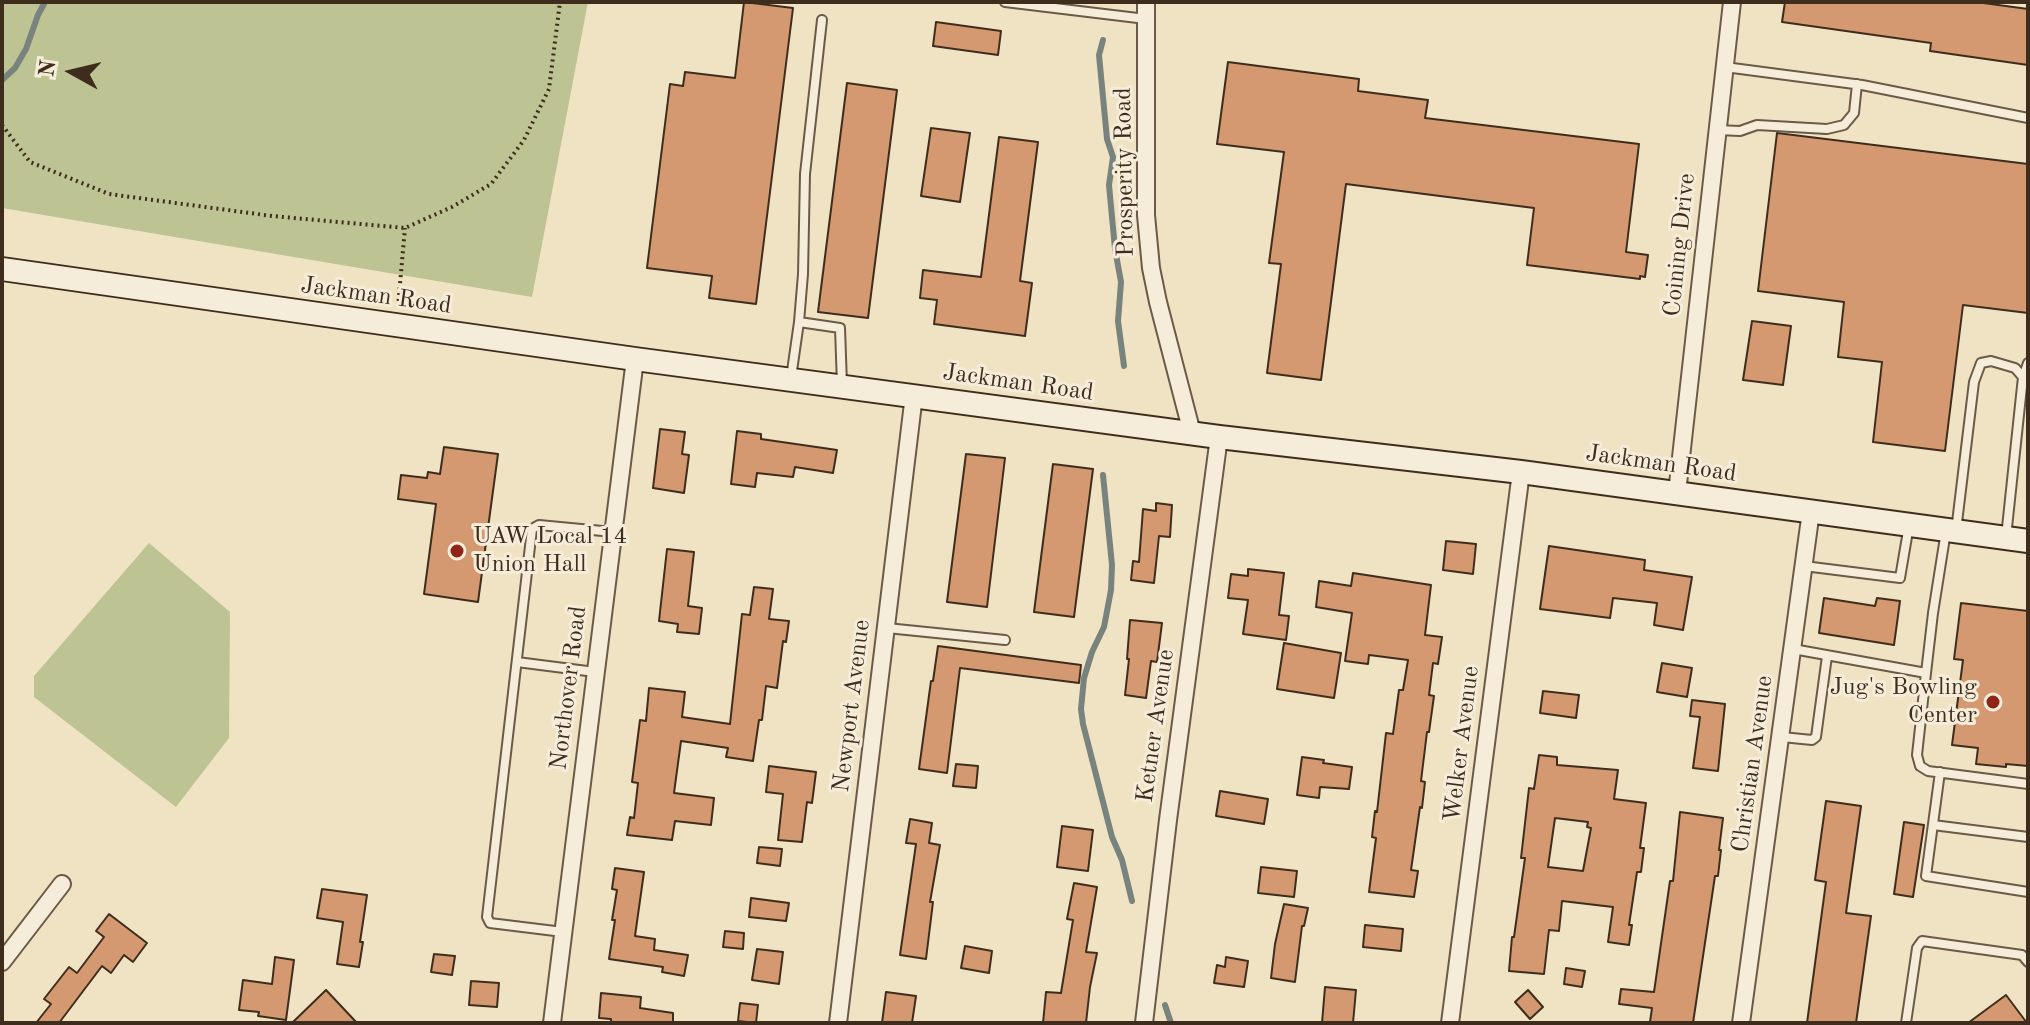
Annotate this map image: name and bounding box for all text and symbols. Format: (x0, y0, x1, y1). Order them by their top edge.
north arrow (32, 32, 112, 112)
text: N (36, 59, 60, 79)
street label: Prosperity Road (1109, 87, 1141, 257)
street label: Coining Drive (1658, 172, 1702, 318)
street label: Jackman Road (299, 271, 453, 321)
street label: Jackman Road (941, 358, 1095, 408)
street label: Jackman Road (1584, 439, 1738, 489)
place label: UAW Local 14 Union Hall (473, 523, 628, 579)
marker: UAW Local 14 Union Hall (448, 542, 466, 560)
street label: Northover Road (545, 604, 593, 772)
street label: Newport Avenue (827, 618, 877, 794)
street label: Ketner Avenue (1131, 648, 1181, 804)
street label: Welker Avenue (1438, 664, 1486, 824)
street label: Christian Avenue (1726, 674, 1780, 854)
place label: Jug's Bowling Center (1830, 674, 1977, 730)
marker: Jug's Bowling Center (1984, 693, 2002, 711)

